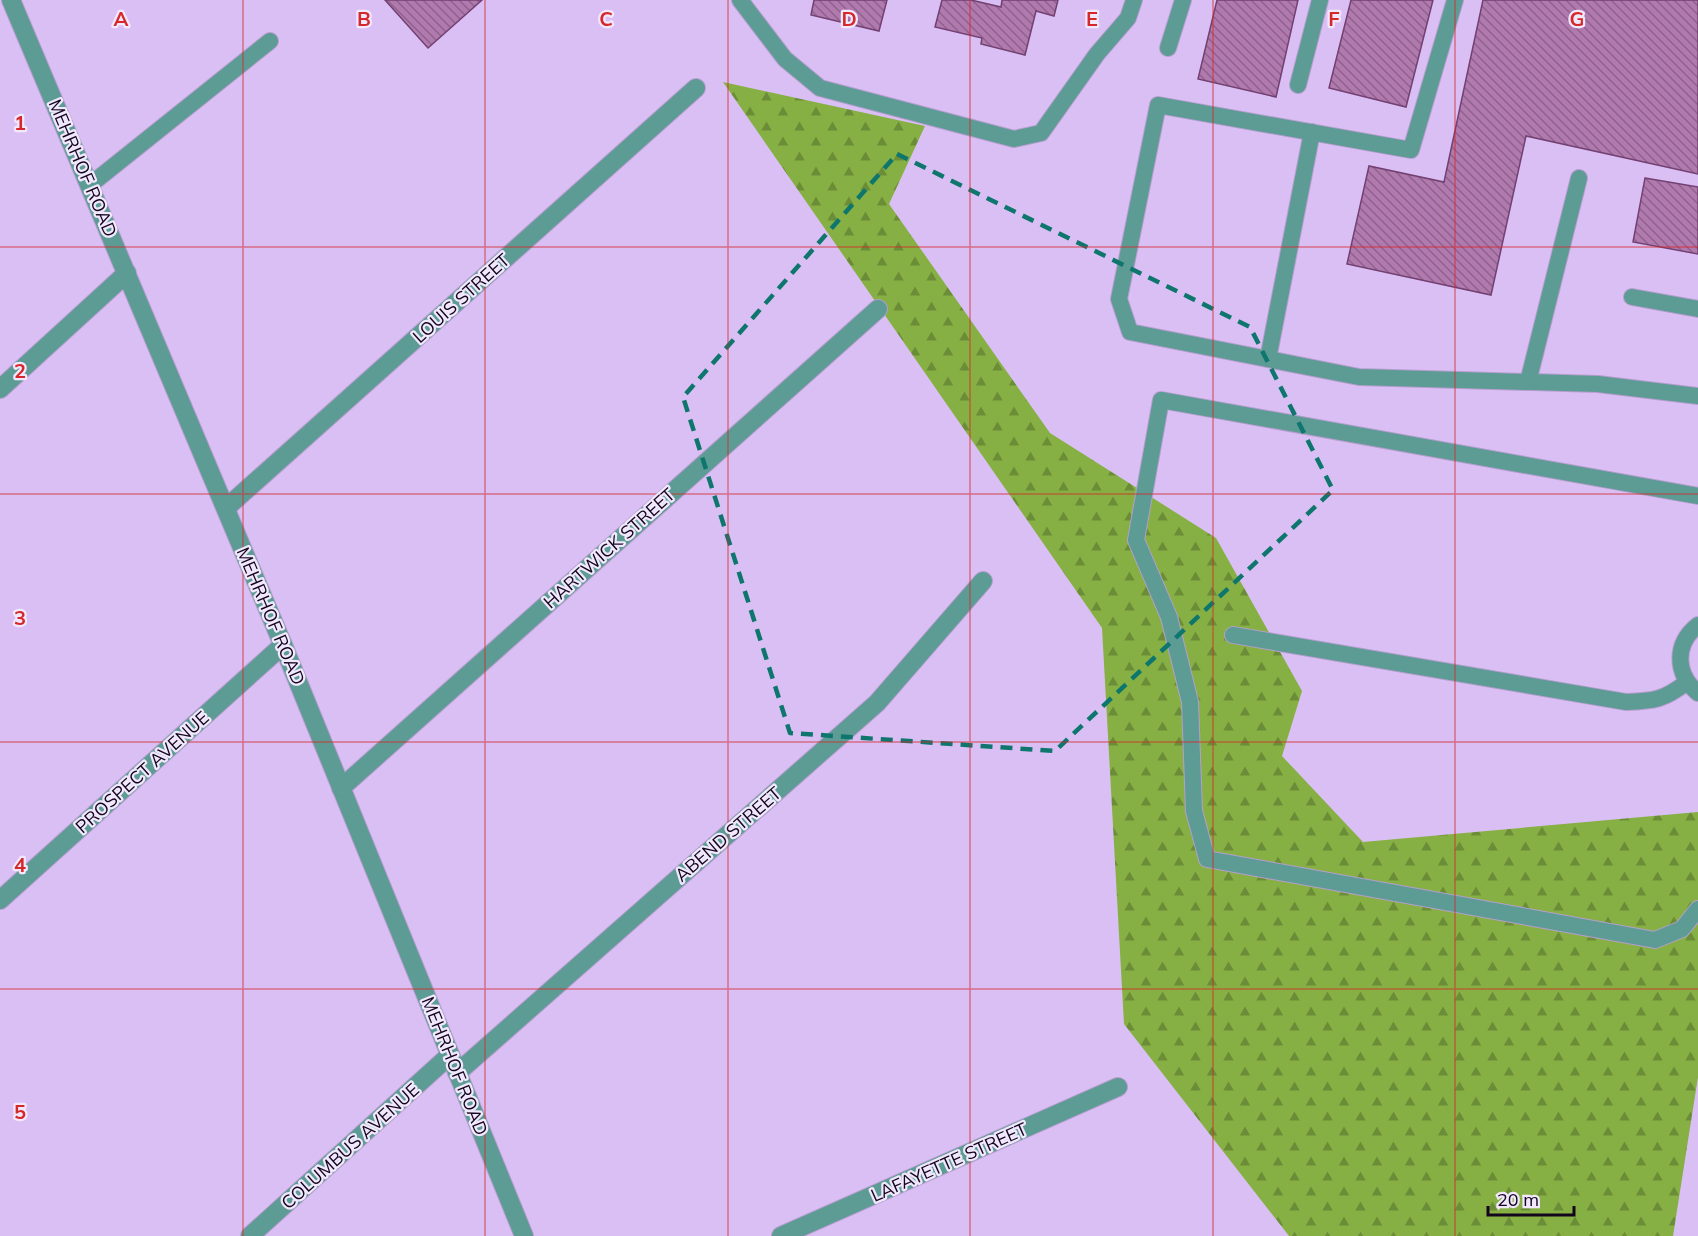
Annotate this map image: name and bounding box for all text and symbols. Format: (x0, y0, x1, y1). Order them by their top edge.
text: A (114, 6, 129, 31)
text: B (357, 6, 371, 31)
text: C (599, 6, 613, 31)
text: D (841, 6, 857, 31)
text: E (1086, 6, 1098, 31)
text: F (1328, 6, 1340, 31)
text: G (1570, 6, 1584, 31)
street label: MEHRHOF ROAD (44, 96, 122, 240)
text: 1 (14, 110, 26, 135)
street label: LOUIS STREET (408, 248, 514, 348)
text: 2 (14, 358, 26, 383)
street label: HARTWICK STREET (538, 483, 680, 613)
street label: MEHRHOF ROAD (232, 544, 310, 688)
text: 3 (14, 605, 26, 630)
street label: PROSPECT AVENUE (70, 706, 214, 838)
street label: ABEND STREET (670, 781, 786, 887)
text: 4 (14, 852, 26, 877)
street label: MEHRHOF ROAD (417, 993, 493, 1139)
street label: COLUMBUS AVENUE (276, 1078, 424, 1214)
text: 5 (14, 1099, 26, 1124)
street label: LAFAYETTE STREET (867, 1117, 1031, 1207)
scale bar (1488, 1179, 1574, 1217)
text: 20 m (1497, 1188, 1539, 1211)

